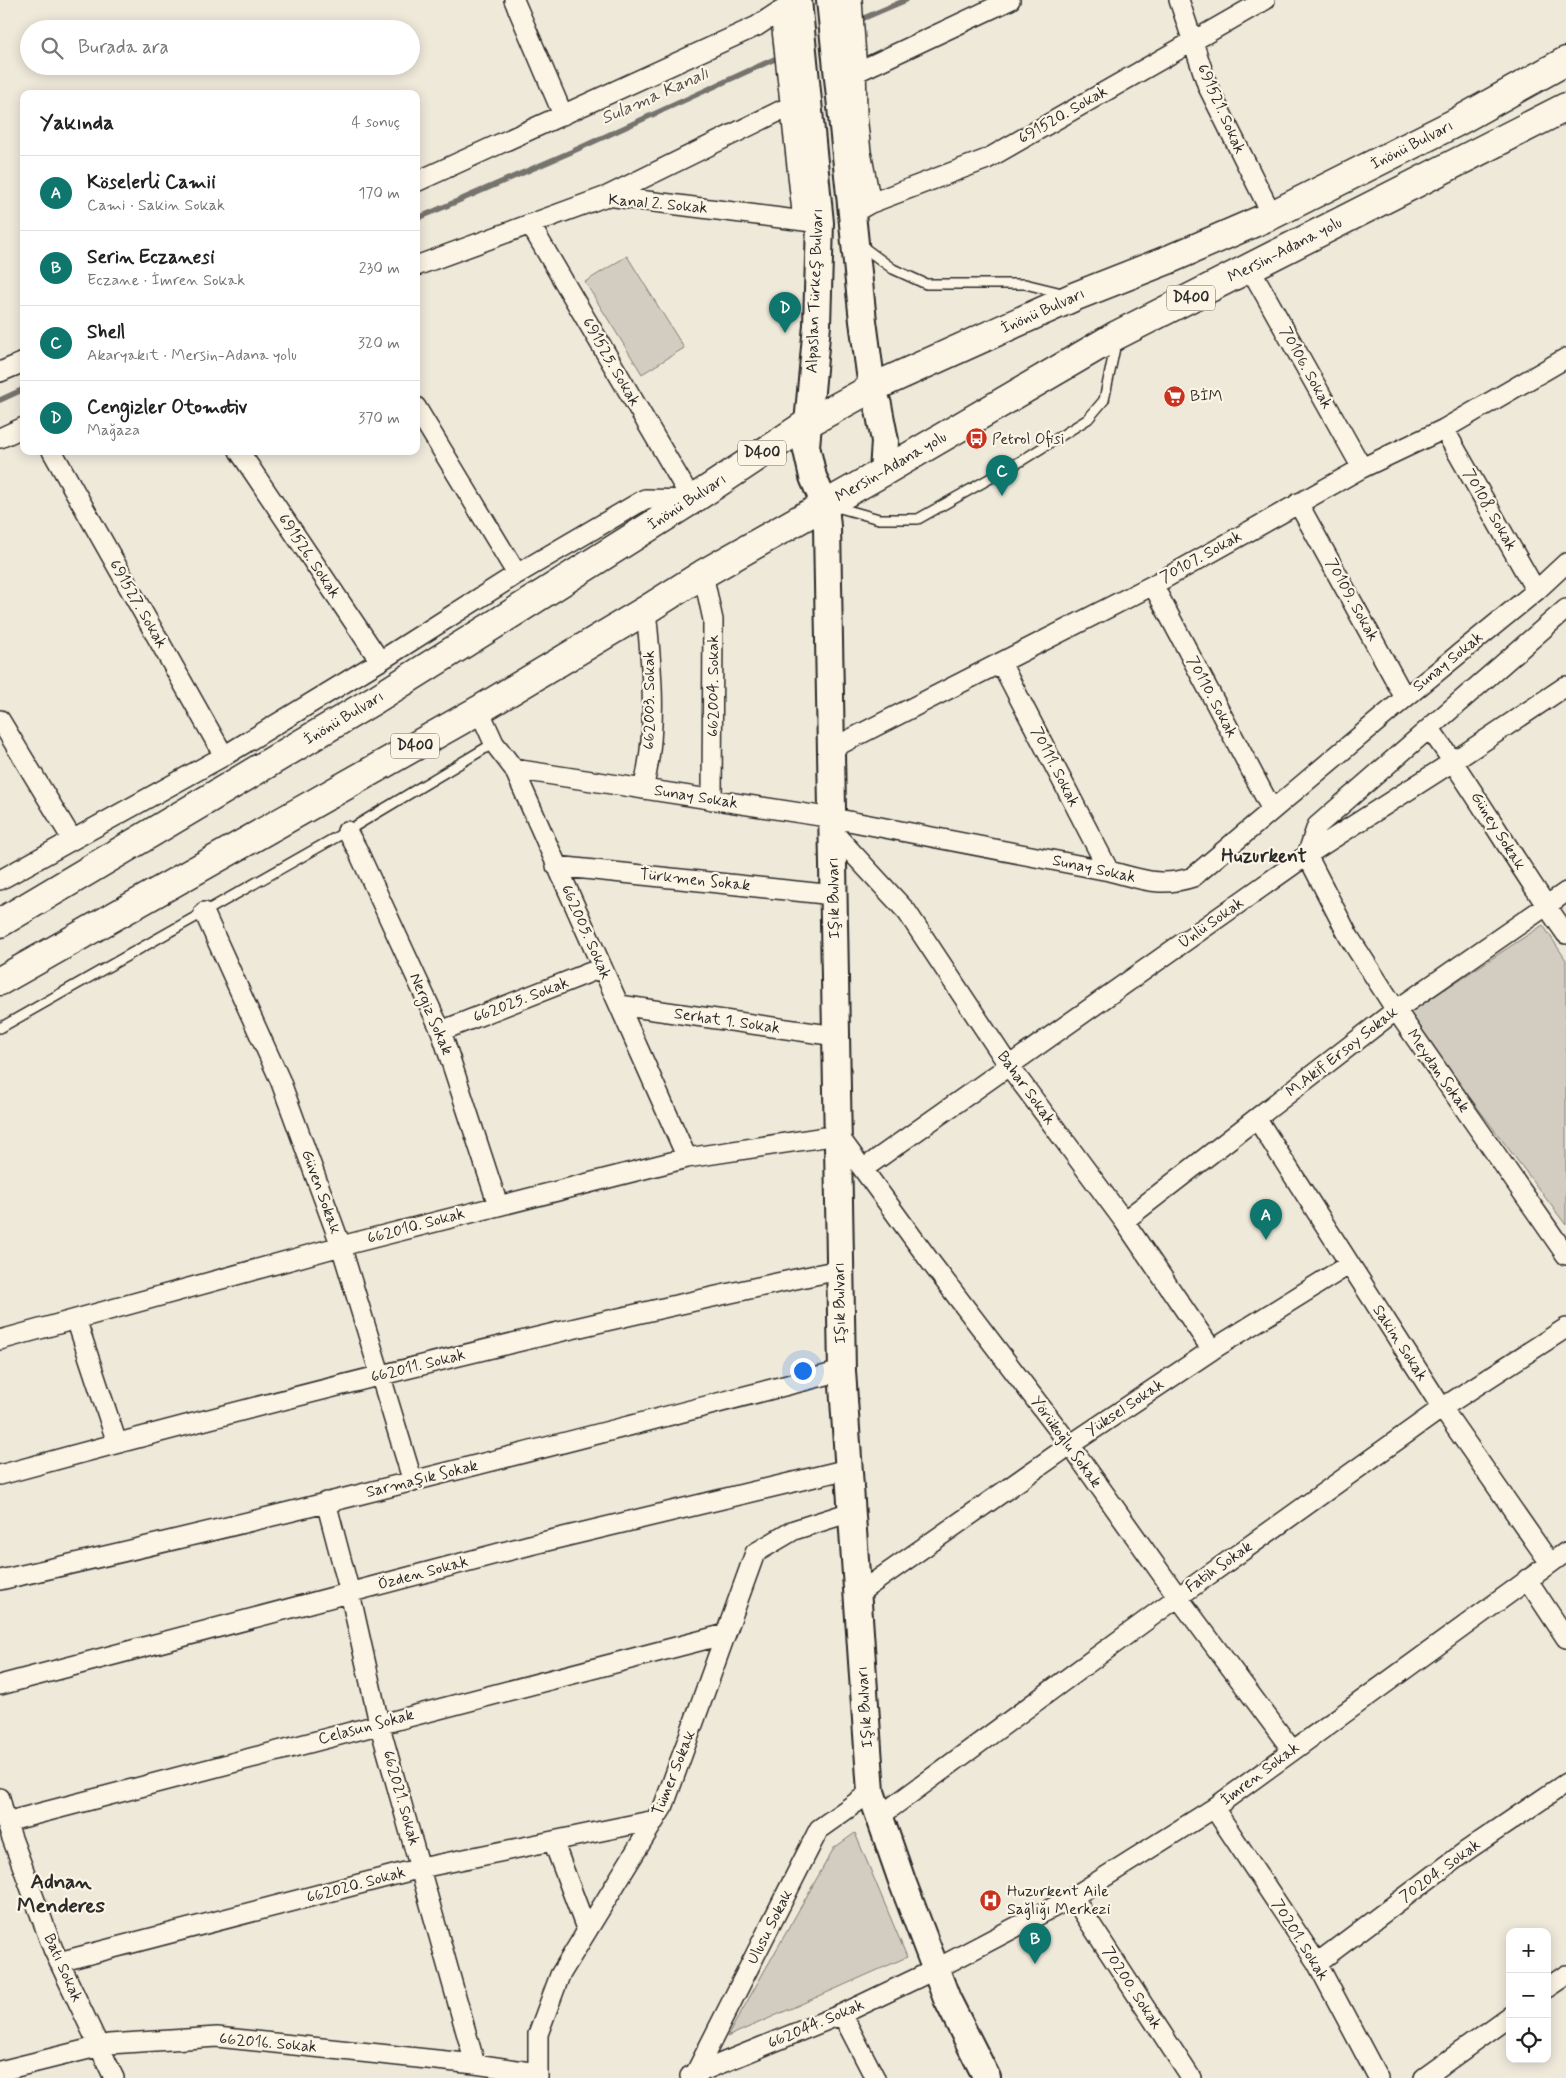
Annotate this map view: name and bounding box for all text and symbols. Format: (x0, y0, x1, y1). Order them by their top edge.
search box (20, 20, 420, 75)
icon: search (38, 34, 66, 62)
text: Burada ara (78, 35, 169, 60)
street label: 691521. Sokak (1192, 61, 1250, 157)
water label: Sulama Kanalı (597, 62, 713, 130)
street label: 691520. Sokak (1015, 81, 1111, 149)
text: Yakında (40, 109, 114, 137)
text: 4 sonuç (351, 112, 400, 133)
street label: İnönü Bulvarı (1367, 115, 1457, 175)
text: Köselerli Camii (87, 170, 216, 195)
text: A (51, 183, 61, 204)
text: 170 m (358, 183, 400, 204)
street label: Kanal 2. Sokak (608, 189, 708, 219)
text: Cami · Sakin Sokak (87, 195, 225, 216)
street label: Alpaslan Türkeş Bulvarı (802, 208, 828, 374)
street label: Mersin-Adana yolu (1224, 212, 1346, 288)
text: Serin Eczanesi (87, 245, 215, 270)
text: B (51, 258, 61, 279)
text: 230 m (359, 258, 400, 279)
text: Eczane · İmren Sokak (87, 270, 245, 291)
street label: İnönü Bulvarı (998, 283, 1088, 339)
road number: D400 (1167, 286, 1215, 310)
pin: D (769, 292, 801, 333)
street label: 691525. Sokak (577, 314, 645, 410)
text: Shell (87, 320, 125, 345)
street label: 70106. Sokak (1275, 323, 1337, 413)
text: C (50, 333, 62, 354)
text: 320 m (358, 333, 400, 354)
text: Akaryakıt · Mersin-Adana yolu (87, 345, 297, 366)
supermarket icon: BİM (1162, 384, 1186, 408)
place label: BİM (1190, 386, 1223, 407)
text: Cengizler Otomotiv (87, 395, 247, 420)
text: D (50, 408, 62, 429)
text: 370 m (358, 408, 400, 429)
text: Mağaza (87, 420, 140, 441)
street label: Mersin-Adana yolu (831, 427, 951, 507)
bus stop icon: Petrol Ofisi (964, 427, 988, 451)
place label: Petrol Ofisi (992, 429, 1065, 450)
road number: D400 (738, 440, 786, 466)
pin: C (986, 455, 1018, 496)
street label: 70108. Sokak (1458, 465, 1522, 555)
street label: İnönü Bulvarı (644, 469, 730, 535)
street label: 691526. Sokak (273, 510, 345, 602)
street label: 70107. Sokak (1156, 526, 1246, 588)
street label: 70109. Sokak (1321, 555, 1383, 645)
street label: 691527. Sokak (104, 556, 172, 652)
street label: Sunay Sokak (1408, 627, 1488, 697)
street label: 662004. Sokak (703, 635, 724, 737)
street label: 662003. Sokak (639, 650, 660, 750)
street label: 70110. Sokak (1182, 653, 1242, 742)
street label: İnönü Bulvarı (300, 686, 388, 750)
street label: 70111. Sokak (1026, 723, 1084, 811)
road number: D400 (391, 734, 439, 758)
street label: Sunay Sokak (653, 780, 740, 814)
street label: Güney Sokak (1466, 788, 1530, 874)
district label: Huzurkent (1221, 844, 1307, 869)
street label: Sunay Sokak (1050, 850, 1138, 888)
street label: Işık Bulvarı (823, 857, 845, 939)
street label: Türkmen Sokak (639, 864, 751, 896)
street label: 662005. Sokak (556, 881, 616, 983)
street label: Ünlü Sokak (1174, 893, 1248, 953)
street label: Nergiz Sokak (403, 970, 458, 1059)
street label: 662025. Sokak (470, 972, 572, 1028)
street label: M.Akif Ersoy Sokak (1282, 1002, 1402, 1102)
street label: Serhat 1. Sokak (673, 1003, 781, 1039)
street label: Meydan Sokak (1401, 1025, 1475, 1117)
street label: Bahar Sokak (992, 1047, 1060, 1129)
street label: Güven Sokak (296, 1147, 346, 1237)
pin: A (1250, 1199, 1282, 1240)
street label: 662010. Sokak (365, 1203, 467, 1249)
street label: Işık Bulvarı (829, 1262, 851, 1344)
street label: Sakin Sokak (1368, 1301, 1433, 1385)
street label: 662011. Sokak (369, 1344, 468, 1388)
your location (790, 1358, 816, 1384)
street label: Yüksel Sokak (1082, 1374, 1168, 1442)
street label: Yörükoğlu Sokak (1026, 1392, 1106, 1492)
street label: Sarmaşık Sokak (364, 1455, 480, 1503)
street label: Fatih Sokak (1181, 1536, 1257, 1598)
street label: Özden Sokak (376, 1551, 470, 1595)
street label: Işık Bulvarı (852, 1665, 878, 1749)
street label: Celasun Sokak (316, 1704, 416, 1750)
street label: Tümer Sokak (647, 1727, 701, 1819)
street label: İmren Sokak (1216, 1737, 1304, 1811)
street label: 662021. Sokak (377, 1748, 425, 1848)
street label: 70204. Sokak (1395, 1834, 1485, 1907)
street label: 662020. Sokak (304, 1862, 408, 1908)
district label: Adnan Menderes (17, 1868, 106, 1920)
place label: Huzurkent Aile Sağlığı Merkezi (1007, 1881, 1111, 1920)
street label: Ulusu Sokak (742, 1886, 798, 1968)
hospital icon: Huzurkent Aile Sağlığı Merkezi (979, 1888, 1003, 1912)
street label: 70201. Sokak (1267, 1895, 1333, 1985)
pin: B (1019, 1923, 1051, 1964)
map controls (1506, 1928, 1551, 2063)
button: + (1506, 1928, 1551, 1973)
street label: Batı Sokak (39, 1930, 87, 2006)
street label: 70200. Sokak (1097, 1943, 1167, 2033)
button: − (1506, 1973, 1551, 2018)
street label: 662044. Sokak (765, 1994, 867, 2054)
button: locate (1506, 2018, 1551, 2063)
street label: 662016. Sokak (218, 2028, 318, 2058)

